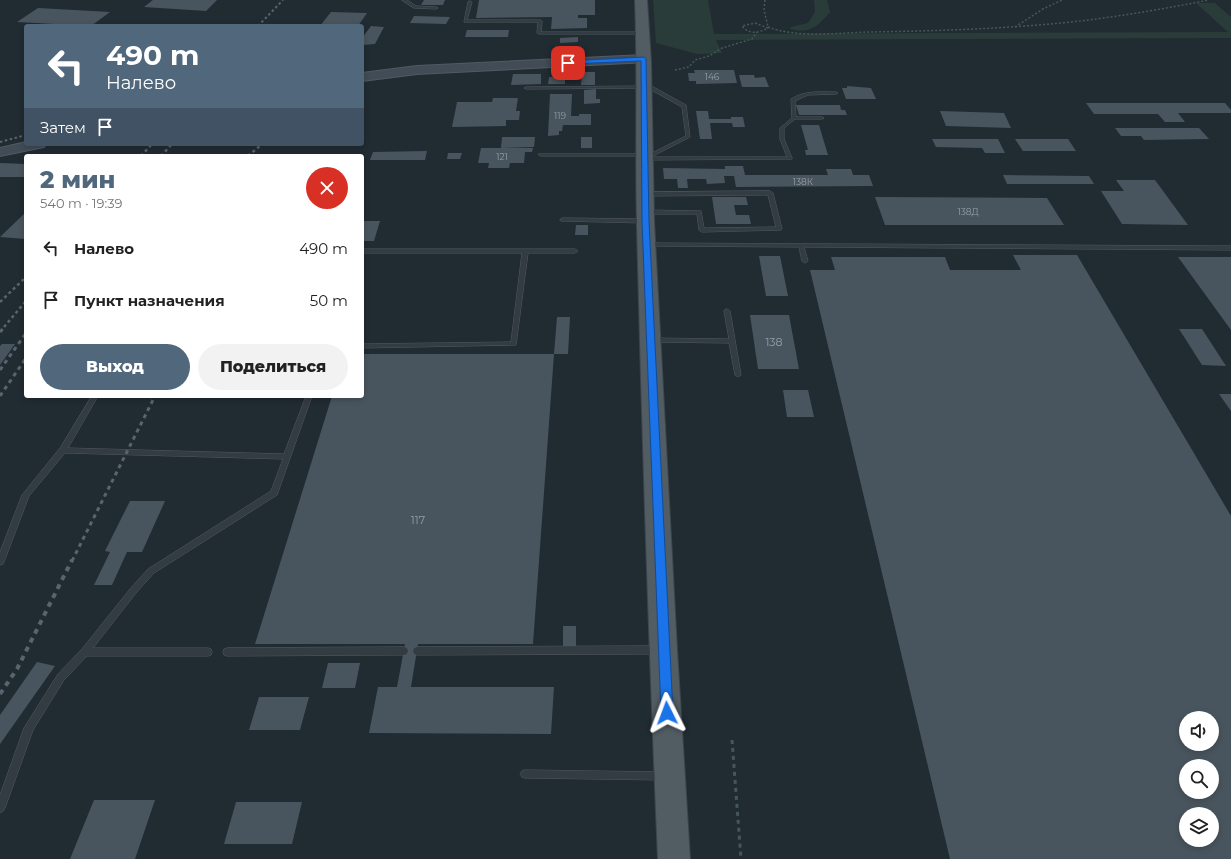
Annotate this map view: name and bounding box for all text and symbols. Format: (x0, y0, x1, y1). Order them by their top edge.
text: 490 m (106, 38, 199, 72)
icon: left (40, 40, 92, 92)
pin (551, 46, 585, 80)
icon: arrive (557, 52, 579, 74)
house number: 146 (705, 71, 720, 82)
text: Налево (106, 72, 176, 94)
house number: 119 (554, 110, 567, 121)
icon: arrive (94, 116, 116, 138)
text: Затем (40, 118, 86, 137)
house number: 121 (496, 151, 508, 162)
text: 2 мин (40, 165, 115, 194)
button: close (306, 167, 348, 209)
house number: 138К (793, 176, 814, 187)
text: 540 m · 19:39 (40, 195, 122, 211)
house number: 138Д (957, 206, 979, 217)
icon: left (40, 237, 62, 259)
text: Налево (74, 239, 134, 258)
text: 490 m (299, 239, 348, 258)
icon: arrive (40, 289, 62, 311)
text: Пункт назначения (74, 291, 225, 310)
text: 50 m (310, 291, 348, 310)
house number: 138 (765, 335, 783, 349)
button: Выход (40, 344, 190, 390)
button: Поделиться (198, 344, 348, 390)
house number: 117 (411, 513, 425, 527)
position arrow (646, 692, 688, 734)
map controls (1179, 711, 1219, 847)
button: sound (1179, 711, 1219, 751)
button: search (1179, 759, 1219, 799)
button: layers (1179, 807, 1219, 847)

